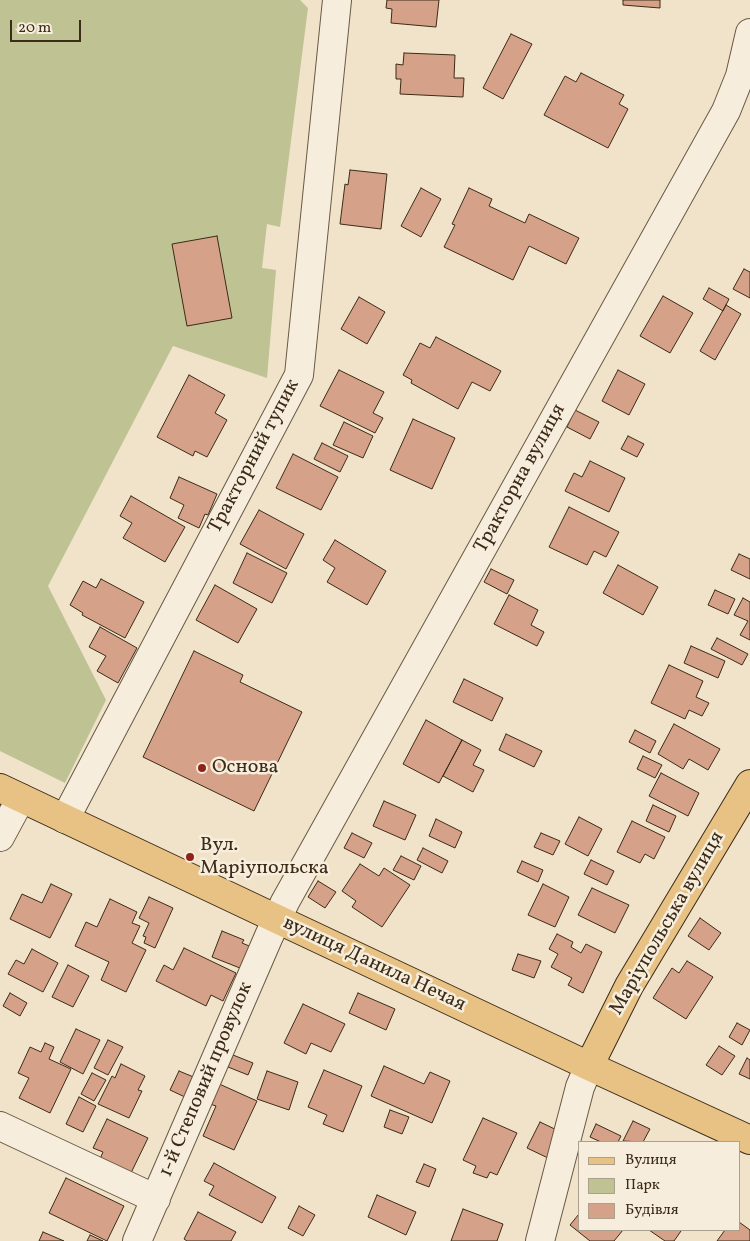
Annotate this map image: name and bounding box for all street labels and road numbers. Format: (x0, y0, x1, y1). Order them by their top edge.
street label: Тракторний тупик (204, 376, 306, 538)
street label: Тракторна вулиця (470, 400, 572, 558)
street label: Маріупольська вулиця (606, 828, 730, 1020)
street label: вулиця Данила Нечая (279, 912, 469, 1018)
street label: 1-й Степовий провулок (155, 979, 259, 1181)

